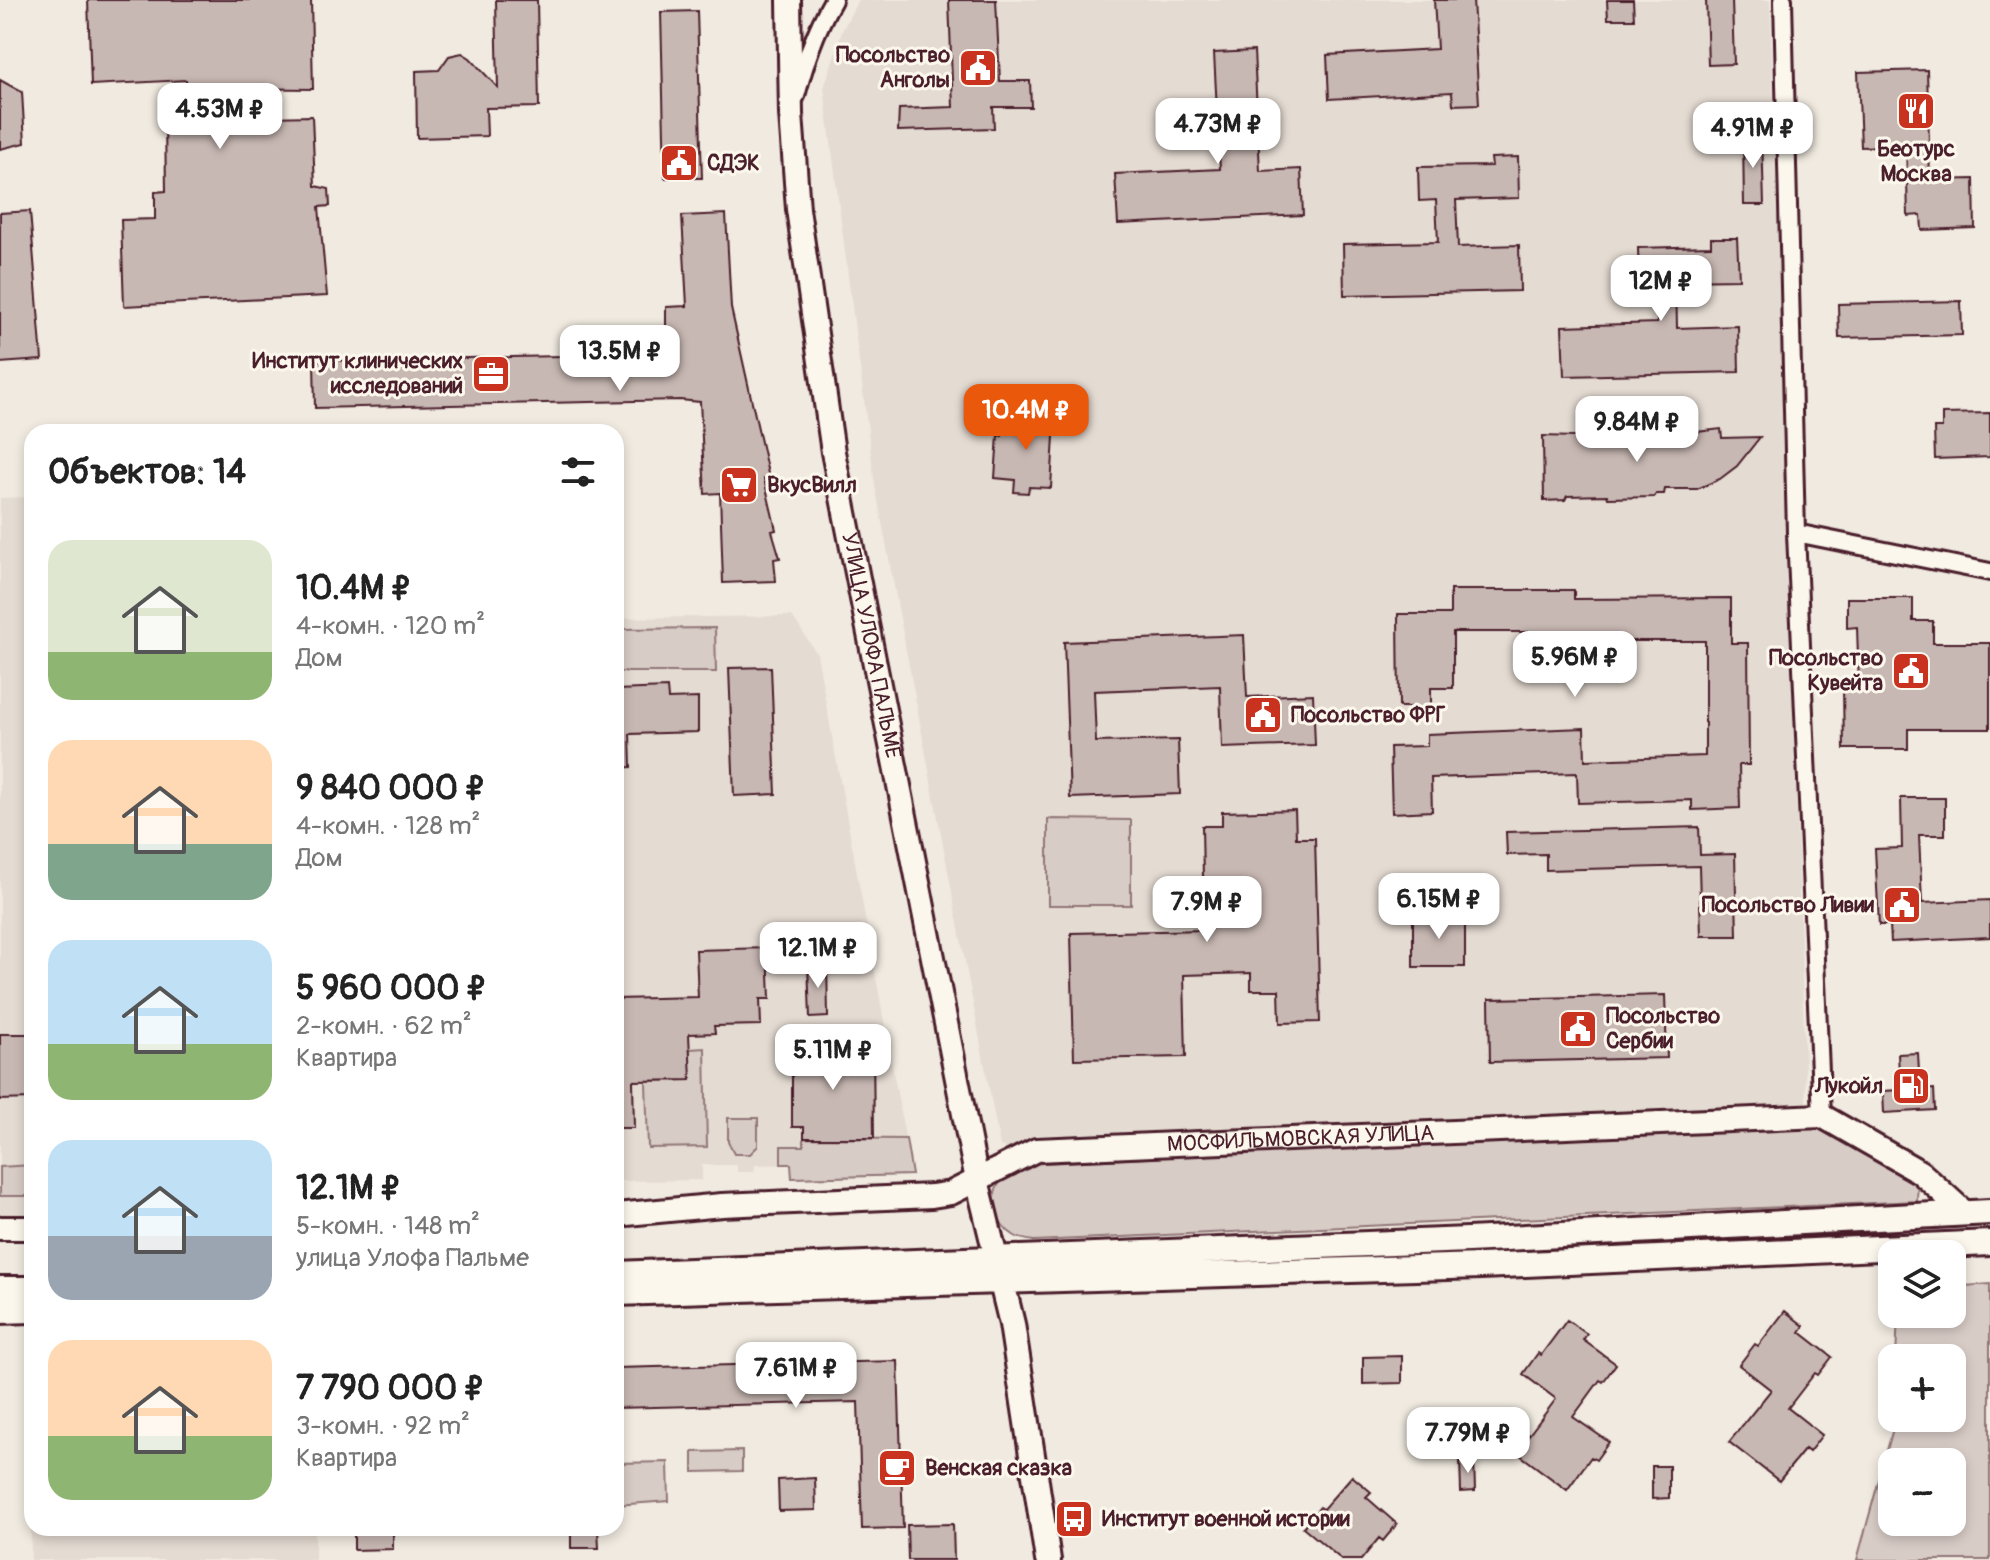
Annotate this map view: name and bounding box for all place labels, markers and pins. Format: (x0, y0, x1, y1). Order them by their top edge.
place label: Посольство Анголы (836, 41, 950, 94)
public building icon: Посольство Анголы (957, 47, 999, 89)
pin: 4.53M ₽ (146, 83, 294, 151)
restaurant icon: Беотурс Москва (1895, 90, 1937, 132)
pin: 4.73M ₽ (1144, 98, 1292, 166)
pin: 4.91M ₽ (1679, 102, 1827, 170)
place label: Беотурс Москва (1877, 135, 1955, 188)
public building icon: СДЭК (658, 142, 700, 184)
place label: СДЭК (707, 149, 760, 177)
pin: 12M ₽ (1605, 255, 1717, 323)
pin: 13.5M ₽ (546, 325, 694, 393)
place label: Институт клинических исследований (252, 347, 463, 400)
office icon: Институт клинических исследований (470, 353, 512, 395)
pin: 10.4M ₽ (952, 384, 1100, 452)
pin: 9.84M ₽ (1563, 396, 1711, 464)
supermarket icon: ВкусВилл (718, 464, 760, 506)
place label: ВкусВилл (767, 471, 857, 499)
pin: 5.96M ₽ (1501, 631, 1649, 699)
place label: Посольство Кувейта (1769, 644, 1883, 697)
public building icon: Посольство Кувейта (1890, 650, 1932, 692)
public building icon: Посольство ФРГ (1242, 694, 1284, 736)
place label: Посольство ФРГ (1291, 701, 1446, 729)
pin: 6.15M ₽ (1365, 873, 1513, 941)
pin: 7.9M ₽ (1142, 876, 1272, 944)
public building icon: Посольство Ливии (1881, 884, 1923, 926)
place label: Посольство Ливии (1702, 891, 1874, 919)
pin: 12.1M ₽ (744, 922, 892, 990)
place label: Посольство Сербии (1606, 1002, 1720, 1055)
public building icon: Посольство Сербии (1557, 1008, 1599, 1050)
pin: 5.11M ₽ (759, 1024, 907, 1092)
fuel station icon: Лукойл (1890, 1065, 1932, 1107)
place label: Лукойл (1814, 1072, 1883, 1100)
pin: 7.61M ₽ (722, 1342, 870, 1410)
pin: 7.79M ₽ (1394, 1407, 1542, 1475)
cafe icon: Венская сказка (876, 1447, 918, 1489)
place label: Венская сказка (925, 1454, 1072, 1482)
bus stop icon: Институт военной истории (1053, 1498, 1095, 1540)
place label: Институт военной истории (1102, 1505, 1350, 1533)

